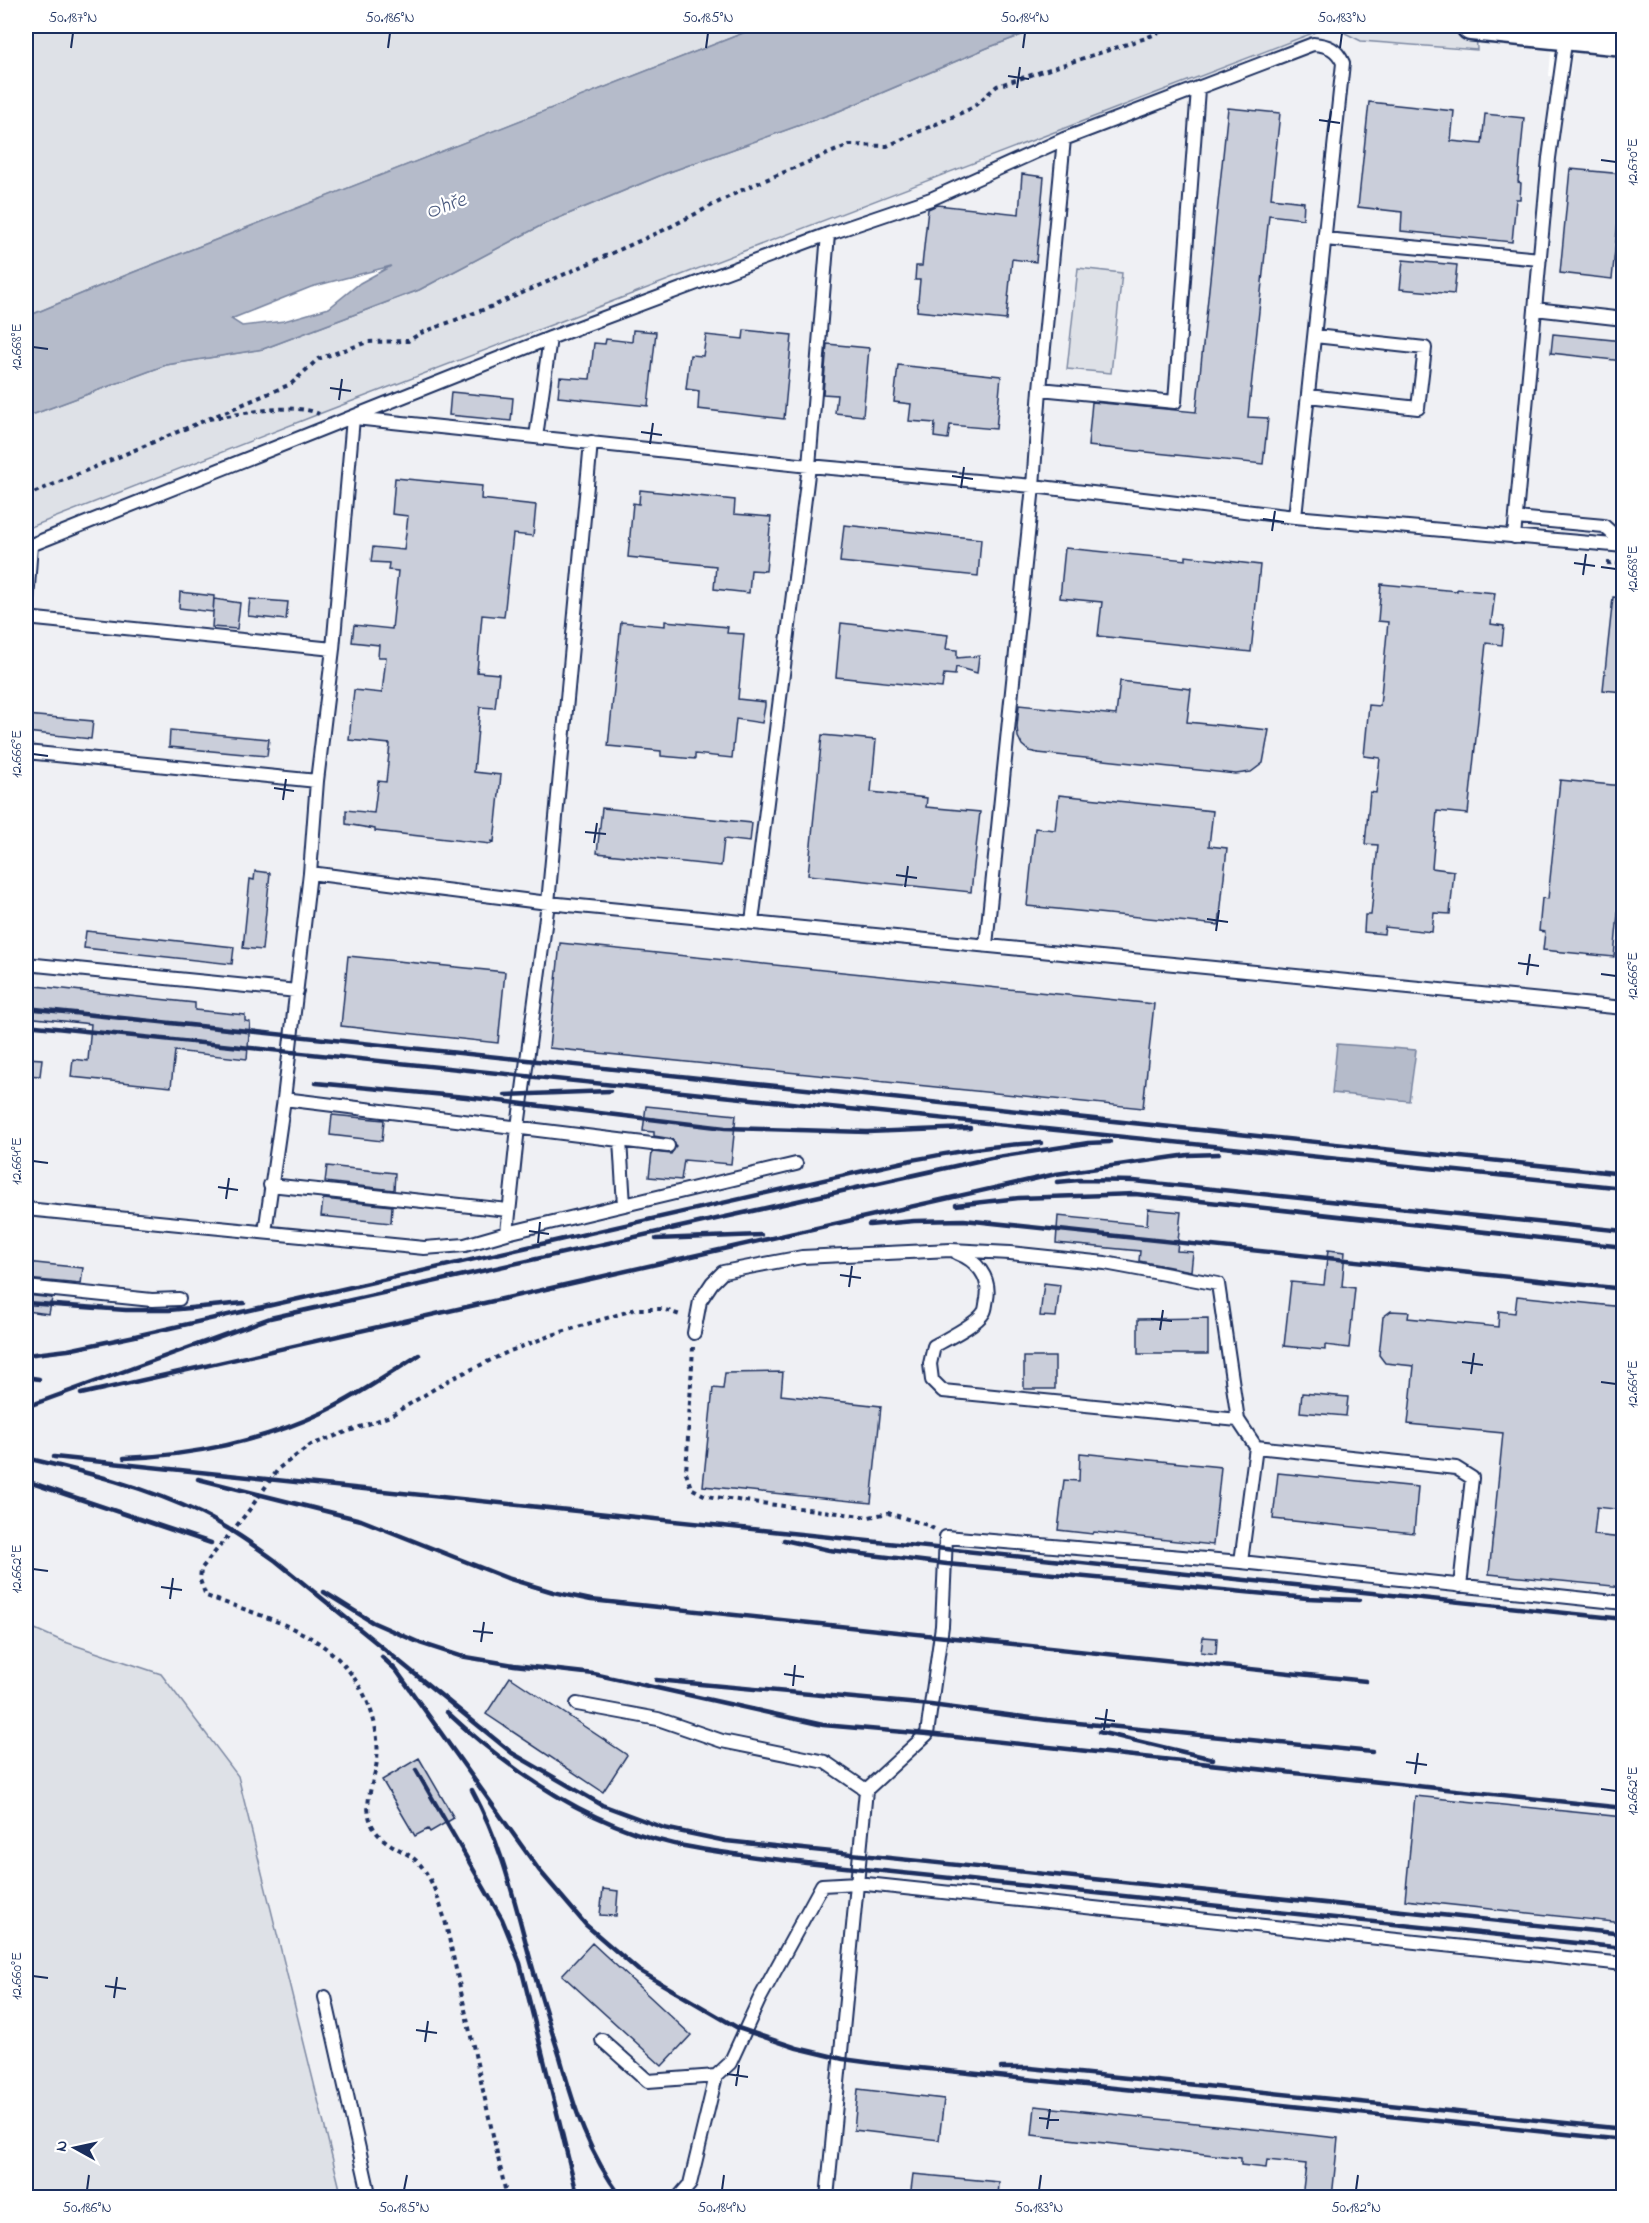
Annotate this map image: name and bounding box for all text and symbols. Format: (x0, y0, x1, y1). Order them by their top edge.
text: 50.187°N (49, 7, 97, 29)
text: 50.186°N (365, 7, 415, 29)
text: 50.185°N (682, 7, 734, 29)
text: 50.184°N (1001, 7, 1049, 29)
text: 50.183°N (1318, 7, 1366, 29)
text: 12.670°E (1622, 138, 1644, 186)
water label: Ohře (421, 184, 472, 229)
text: 12.668°E (6, 323, 28, 371)
text: 12.668°E (1622, 545, 1644, 593)
text: 12.666°E (6, 730, 28, 778)
text: 12.666°E (1622, 952, 1644, 1000)
text: 12.664°E (6, 1137, 28, 1185)
text: 12.664°E (1622, 1360, 1644, 1408)
text: 12.662°E (6, 1544, 28, 1594)
text: 12.662°E (1622, 1766, 1644, 1816)
text: 12.660°E (6, 1952, 28, 2000)
north arrow (45, 2118, 105, 2178)
text: N (49, 2139, 75, 2153)
text: 50.186°N (62, 2197, 112, 2219)
text: 50.185°N (378, 2197, 430, 2219)
text: 50.184°N (698, 2197, 746, 2219)
text: 50.183°N (1015, 2197, 1063, 2219)
text: 50.182°N (1331, 2197, 1381, 2219)

